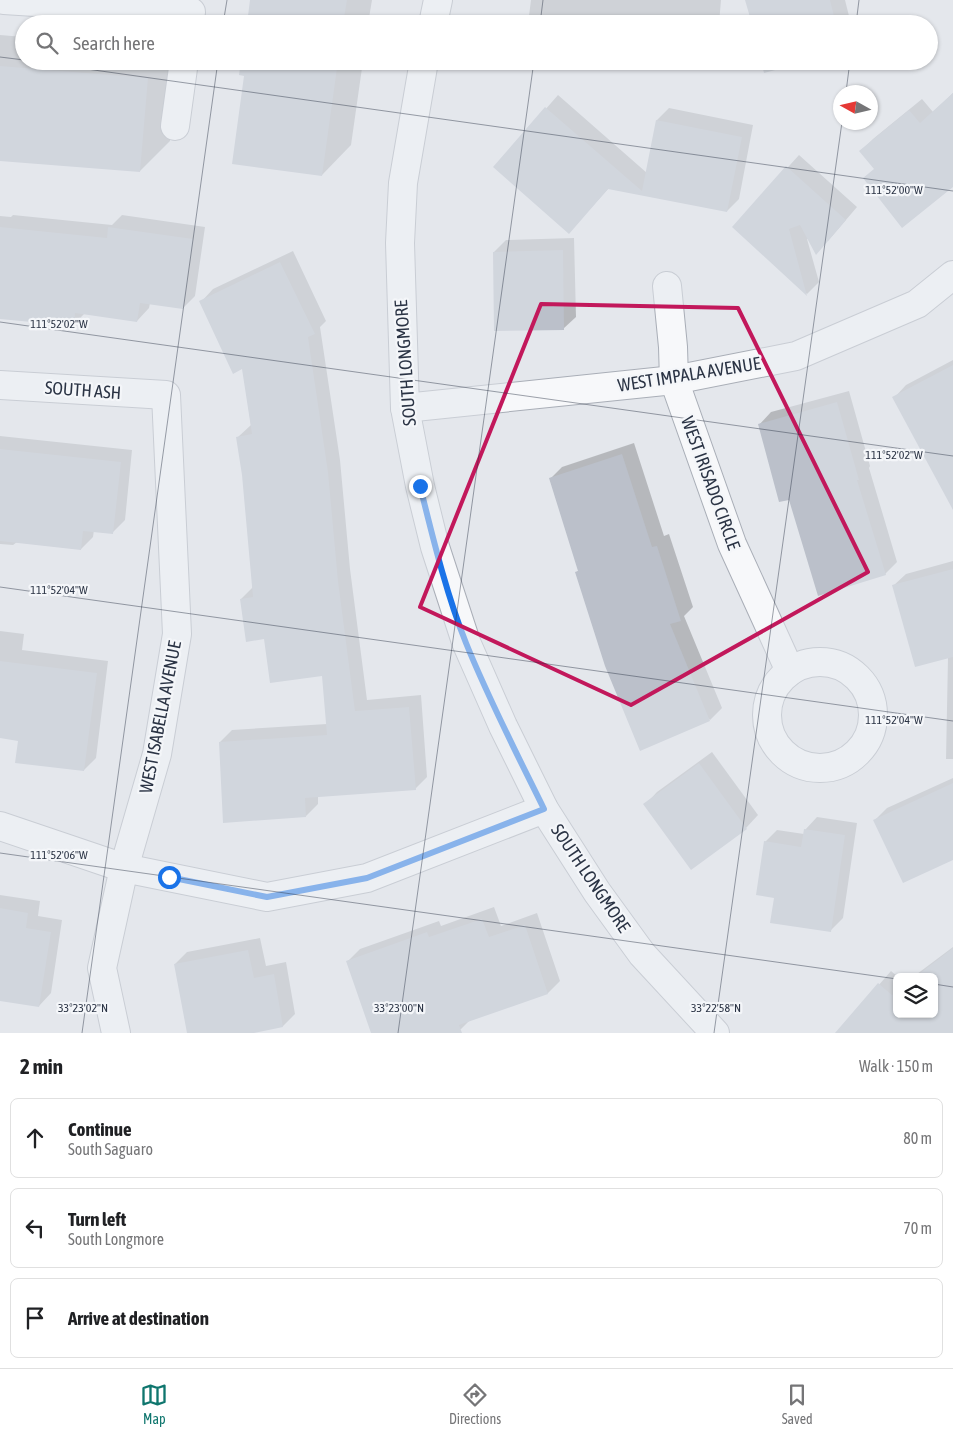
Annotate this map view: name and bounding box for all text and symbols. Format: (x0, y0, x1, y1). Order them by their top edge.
search box (15, 15, 938, 70)
icon: search (33, 29, 61, 57)
text: Search here (73, 32, 155, 54)
north arrow (833, 85, 878, 130)
text: 111°52'00"W (865, 183, 923, 197)
street label: SOUTH LONGMORE (390, 299, 420, 427)
text: 111°52'02"W (30, 317, 88, 331)
street label: WEST IMPALA AVENUE (616, 352, 762, 396)
street label: SOUTH ASH (44, 377, 122, 403)
street label: WEST IRISADO CIRCLE (677, 413, 745, 553)
text: 111°52'02"W (865, 448, 923, 462)
route end (409, 475, 432, 498)
text: 111°52'04"W (30, 583, 88, 597)
street label: WEST ISABELLA AVENUE (135, 639, 185, 795)
text: 111°52'04"W (865, 713, 923, 727)
street label: SOUTH LONGMORE (547, 820, 635, 936)
text: 111°52'06"W (30, 848, 88, 862)
route start (158, 866, 181, 889)
map controls (893, 973, 938, 1018)
button: layers (893, 973, 938, 1018)
text: 33°23'02"N (58, 1001, 108, 1015)
text: 33°23'00"N (374, 1001, 424, 1015)
text: 33°22'58"N (691, 1001, 741, 1015)
text: 2 min (20, 1054, 63, 1078)
text: Walk · 150 m (859, 1057, 933, 1075)
text: Continue (68, 1118, 132, 1140)
icon: ahead (21, 1124, 49, 1152)
text: 80 m (903, 1129, 932, 1147)
text: South Saguaro (68, 1140, 153, 1158)
text: Turn left (68, 1208, 126, 1230)
icon: left (21, 1214, 49, 1242)
text: 70 m (903, 1219, 932, 1237)
text: South Longmore (68, 1230, 164, 1248)
icon: arrive (21, 1304, 49, 1332)
text: Arrive at destination (68, 1307, 209, 1329)
tab: Map (140, 1381, 168, 1427)
tab: Directions (449, 1381, 501, 1427)
tab: Saved (782, 1381, 813, 1427)

